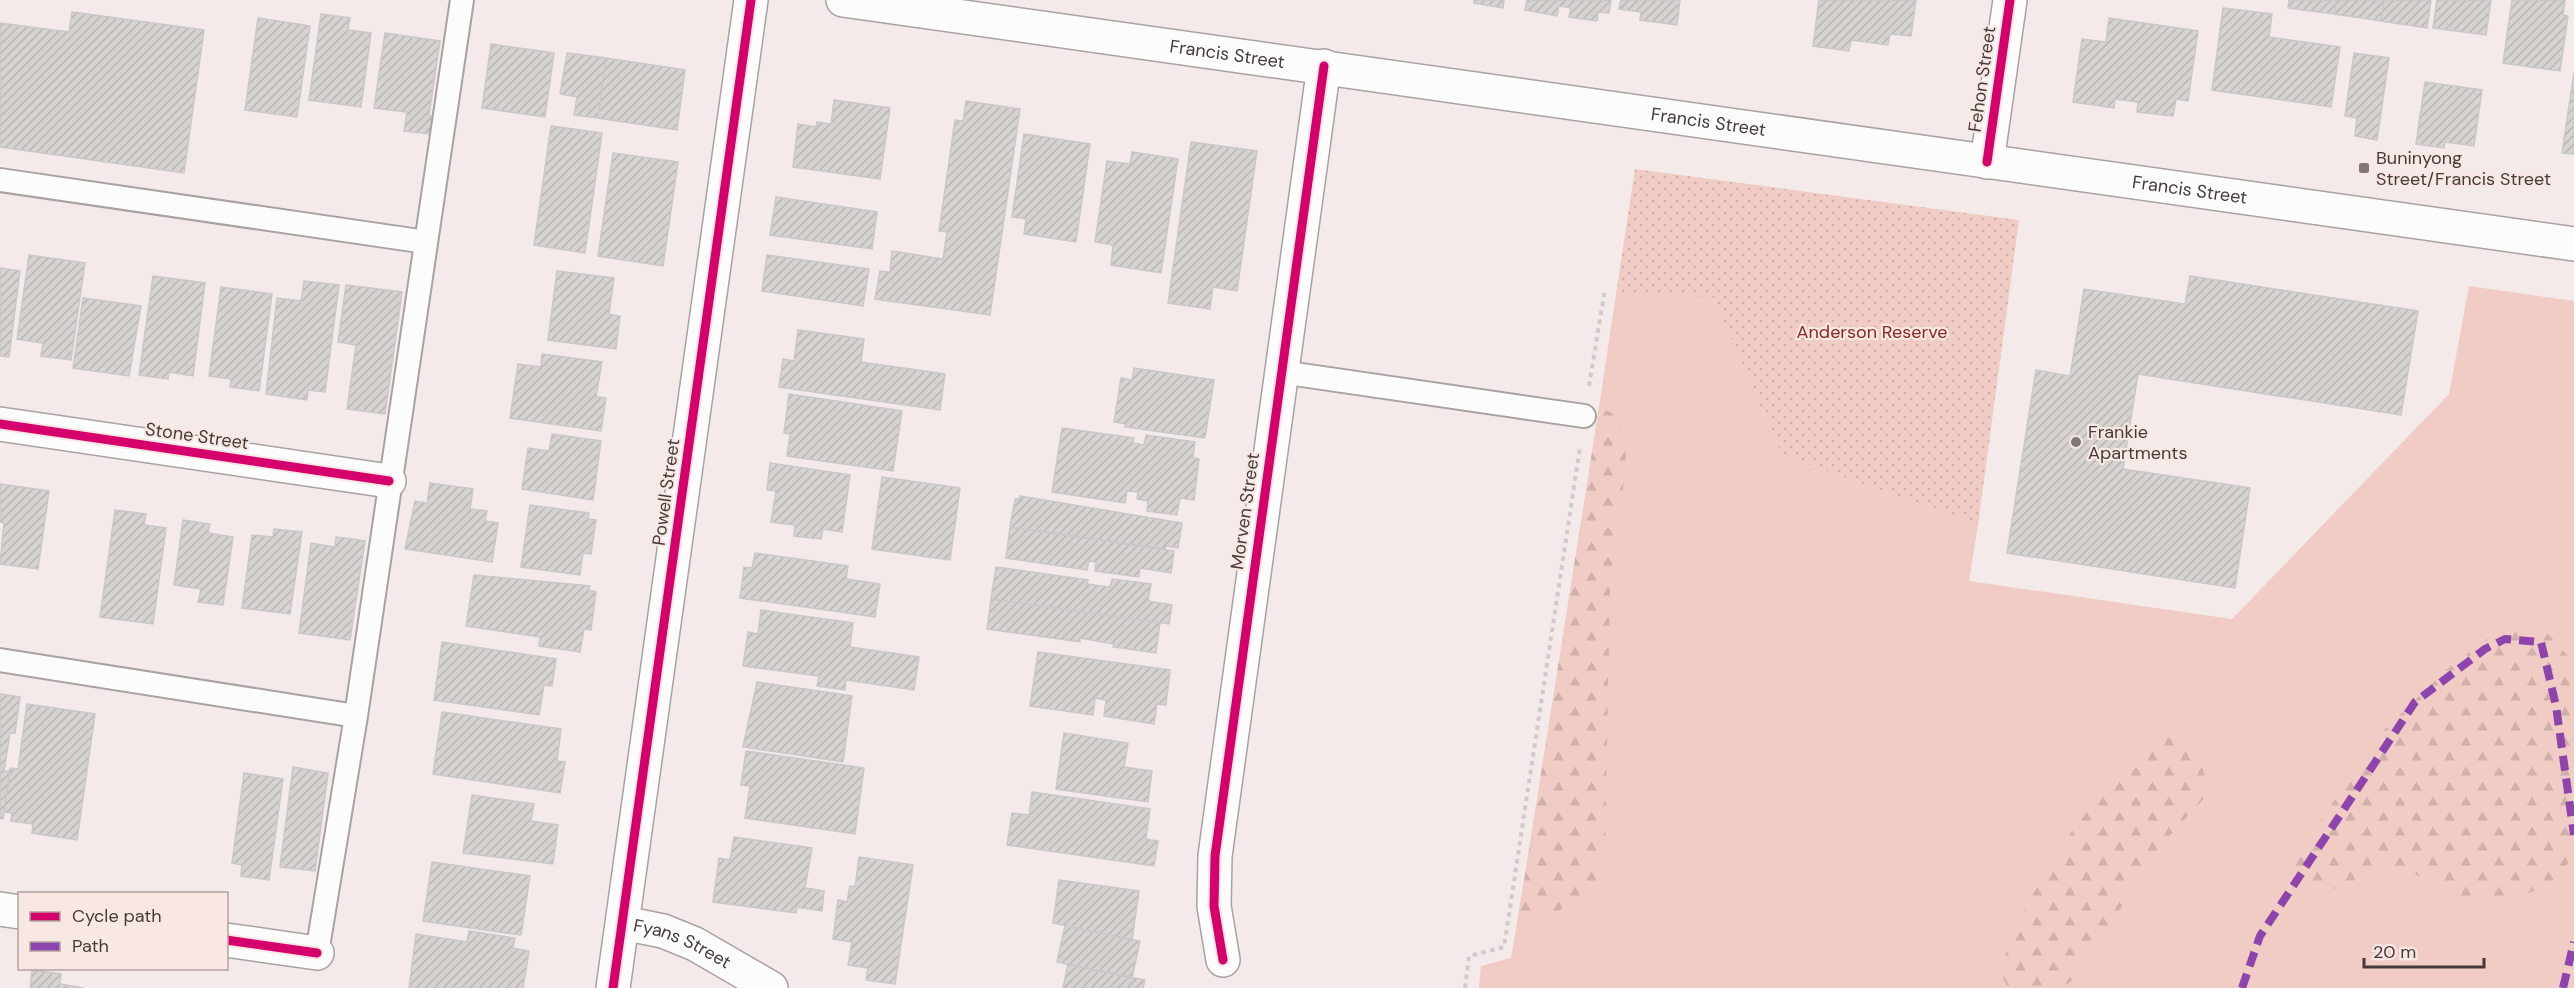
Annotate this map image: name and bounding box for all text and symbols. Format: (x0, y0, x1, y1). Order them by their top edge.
street label: Fehon Street (1963, 25, 2001, 133)
street label: Francis Street (1168, 34, 1286, 74)
street label: Francis Street (1649, 102, 1768, 142)
place label: Buninyong Street/Francis Street (2376, 146, 2551, 191)
marker: Buninyong Street/Francis Street (2357, 161, 2371, 175)
street label: Francis Street (2131, 170, 2249, 210)
park label: Anderson Reserve (1797, 320, 1947, 344)
street label: Stone Street (144, 417, 250, 455)
place label: Frankie Apartments (2088, 420, 2187, 465)
marker: Frankie Apartments (2069, 435, 2083, 449)
street label: Powell Street (647, 437, 685, 547)
street label: Morven Street (1225, 451, 1265, 571)
legend (18, 892, 228, 970)
text: Cycle path (72, 904, 162, 928)
street label: Fyans Street (631, 913, 735, 974)
scale bar (2364, 931, 2484, 969)
text: Path (72, 934, 109, 958)
text: 20 m (2373, 940, 2416, 964)

